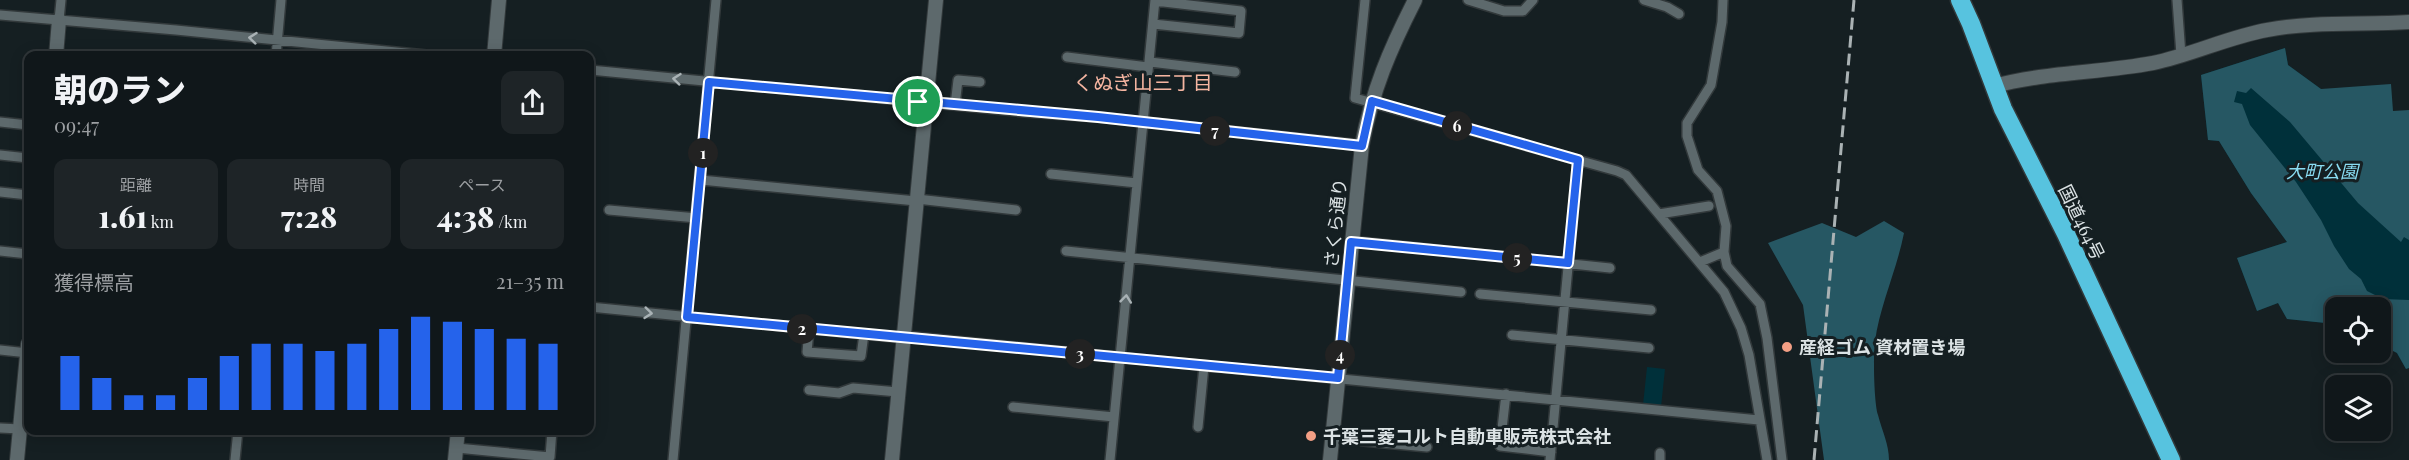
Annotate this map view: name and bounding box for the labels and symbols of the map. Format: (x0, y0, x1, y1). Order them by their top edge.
one-way arrow (248, 32, 257, 45)
district label: くぬぎ山三丁目 (1073, 68, 1213, 95)
one-way arrow (673, 73, 682, 86)
pin (892, 76, 943, 127)
pin: 6 (1442, 111, 1472, 141)
pin: 7 (1200, 116, 1230, 146)
pin: 1 (688, 138, 718, 168)
park label: 大町公園 (2286, 159, 2361, 183)
street label: さくら通り (1318, 177, 1352, 269)
street label: 国道464号 (2053, 180, 2111, 264)
pin: 5 (1502, 243, 1532, 273)
one-way arrow (1119, 295, 1132, 304)
one-way arrow (643, 306, 652, 319)
pin: 2 (787, 314, 817, 344)
place label: 産経ゴム 資材置き場 (1799, 335, 1965, 359)
pin: 3 (1065, 339, 1095, 369)
pin: 4 (1325, 340, 1355, 370)
marker: 産経ゴム 資材置き場 (1780, 340, 1794, 354)
place label: 千葉三菱コルト自動車販売株式会社 (1323, 424, 1611, 448)
marker: 千葉三菱コルト自動車販売株式会社 (1304, 429, 1318, 443)

